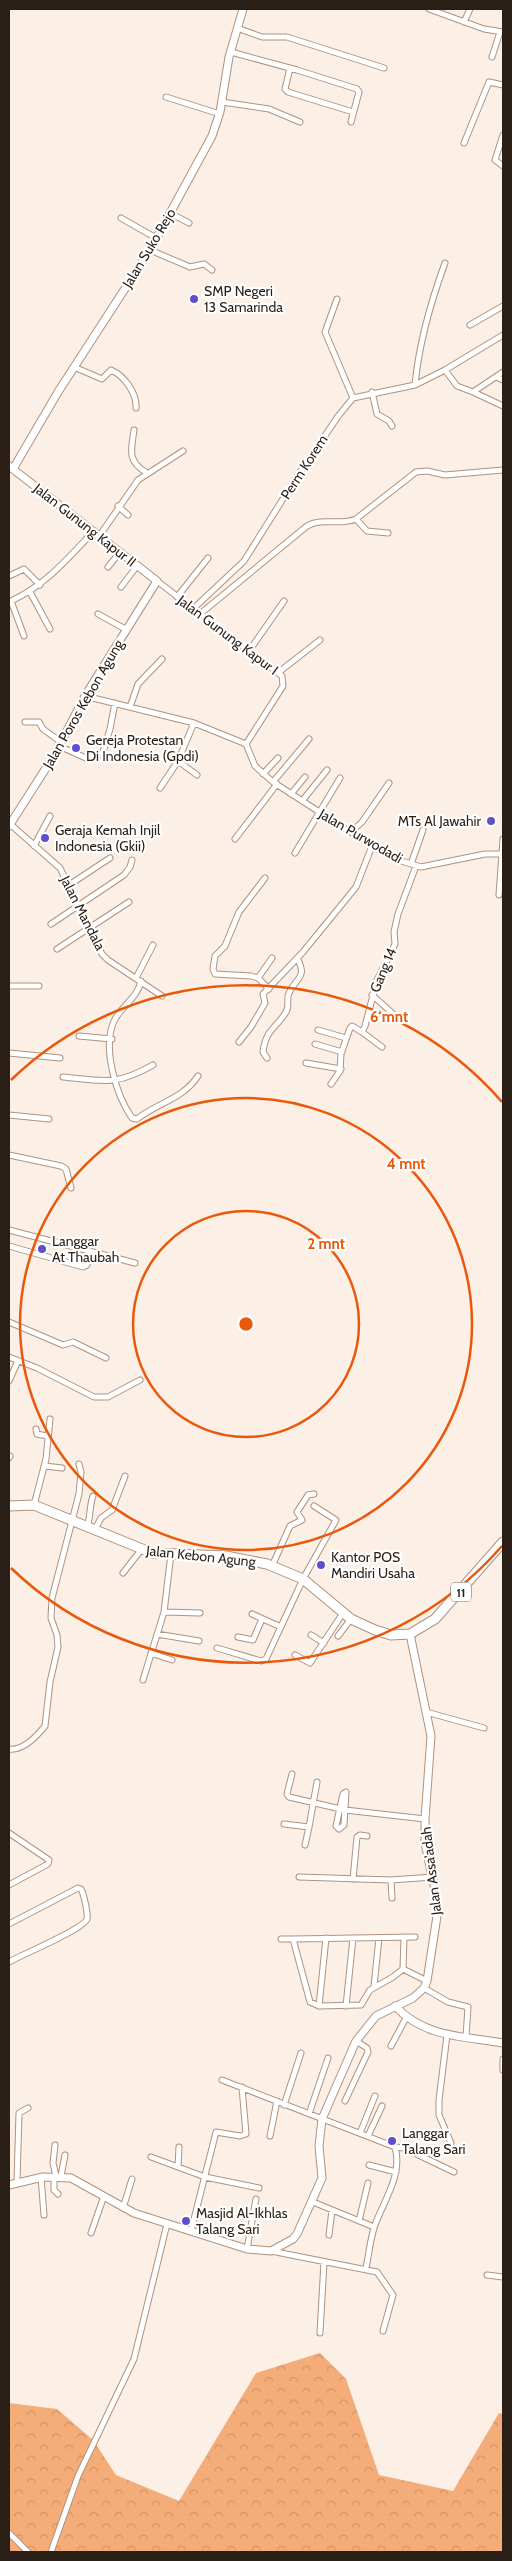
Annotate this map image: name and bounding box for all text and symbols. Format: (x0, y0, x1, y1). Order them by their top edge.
street label: Jalan Suko Rejo (118, 205, 180, 292)
place label: SMP Negeri 13 Samarinda (204, 282, 283, 316)
marker: SMP Negeri 13 Samarinda (188, 293, 200, 305)
street label: Perm Korem (276, 431, 332, 503)
street label: Jalan Gunung Kapur II (29, 479, 140, 571)
street label: Jalan Gunung Kapur I (173, 591, 282, 679)
street label: Jalan Poros Kebon Agung (38, 635, 128, 773)
place label: Gereja Protestan Di Indonesia (Gpdi) (86, 731, 199, 765)
marker: Gereja Protestan Di Indonesia (Gpdi) (70, 742, 82, 754)
street label: Jalan Purwodadi (315, 804, 406, 867)
place label: MTs Al Jawahir (398, 812, 482, 830)
marker: MTs Al Jawahir (485, 815, 497, 827)
place label: Geraja Kemah Injil Indonesia (Gkii) (55, 821, 161, 855)
marker: Geraja Kemah Injil Indonesia (Gkii) (39, 832, 51, 844)
street label: Jalan Mandala (56, 872, 110, 954)
street label: Gang 14 (366, 945, 400, 995)
text: 6 mnt (370, 1008, 408, 1026)
text: 4 mnt (386, 1155, 426, 1173)
place label: Langgar At Thaubah (52, 1232, 119, 1266)
text: 2 mnt (307, 1235, 345, 1253)
marker: Langgar At Thaubah (36, 1243, 48, 1255)
centre of rings (237, 1315, 255, 1333)
street label: Jalan Kebon Agung (144, 1541, 258, 1571)
place label: Kantor POS Mandiri Usaha (331, 1548, 415, 1582)
marker: Kantor POS Mandiri Usaha (315, 1559, 327, 1571)
road number: 11 (451, 1582, 471, 1601)
street label: Jalan Assa'adah (417, 1826, 445, 1917)
place label: Langgar Talang Sari (402, 2124, 466, 2158)
marker: Langgar Talang Sari (386, 2135, 398, 2147)
place label: Masjid Al-Ikhlas Talang Sari (196, 2204, 288, 2238)
marker: Masjid Al-Ikhlas Talang Sari (180, 2215, 192, 2227)

